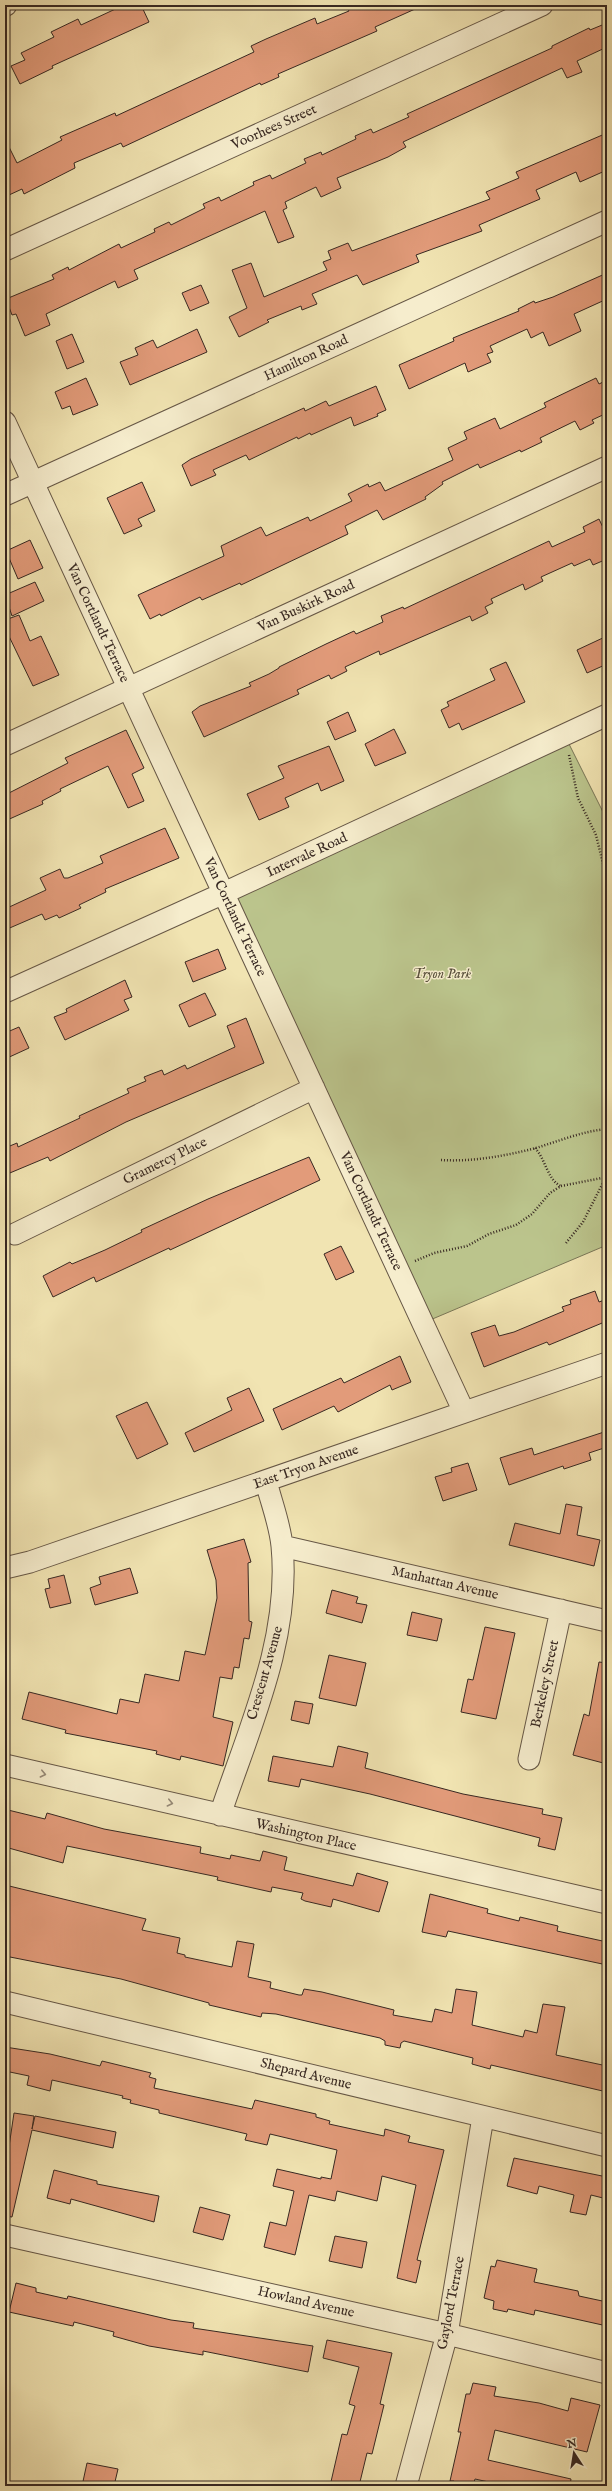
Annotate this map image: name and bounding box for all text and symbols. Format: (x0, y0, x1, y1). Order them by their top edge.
street label: Voorhees Street (228, 100, 320, 154)
street label: Hamilton Road (261, 330, 351, 385)
street label: Van Cortlandt Terrace (62, 560, 134, 686)
street label: Van Buskirk Road (254, 575, 358, 637)
street label: Intervale Road (264, 828, 351, 882)
street label: Van Cortlandt Terrace (199, 854, 271, 980)
park label: Tryon Park (413, 965, 472, 983)
street label: Gramercy Place (120, 1133, 210, 1189)
street label: Van Cortlandt Terrace (335, 1148, 407, 1274)
street label: East Tryon Avenue (251, 1440, 362, 1493)
street label: Manhattan Avenue (390, 1562, 501, 1604)
street label: Crescent Avenue (243, 1623, 287, 1722)
street label: Berkeley Street (527, 1638, 563, 1730)
one-way arrow (40, 1769, 46, 1777)
one-way arrow (166, 1799, 173, 1807)
street label: Washington Place (254, 1815, 359, 1855)
street label: Shepard Avenue (259, 2054, 354, 2094)
street label: Gaylord Terrace (433, 2254, 469, 2351)
street label: Howland Avenue (256, 2282, 357, 2322)
north arrow (554, 2433, 594, 2473)
text: N (565, 2436, 579, 2452)

